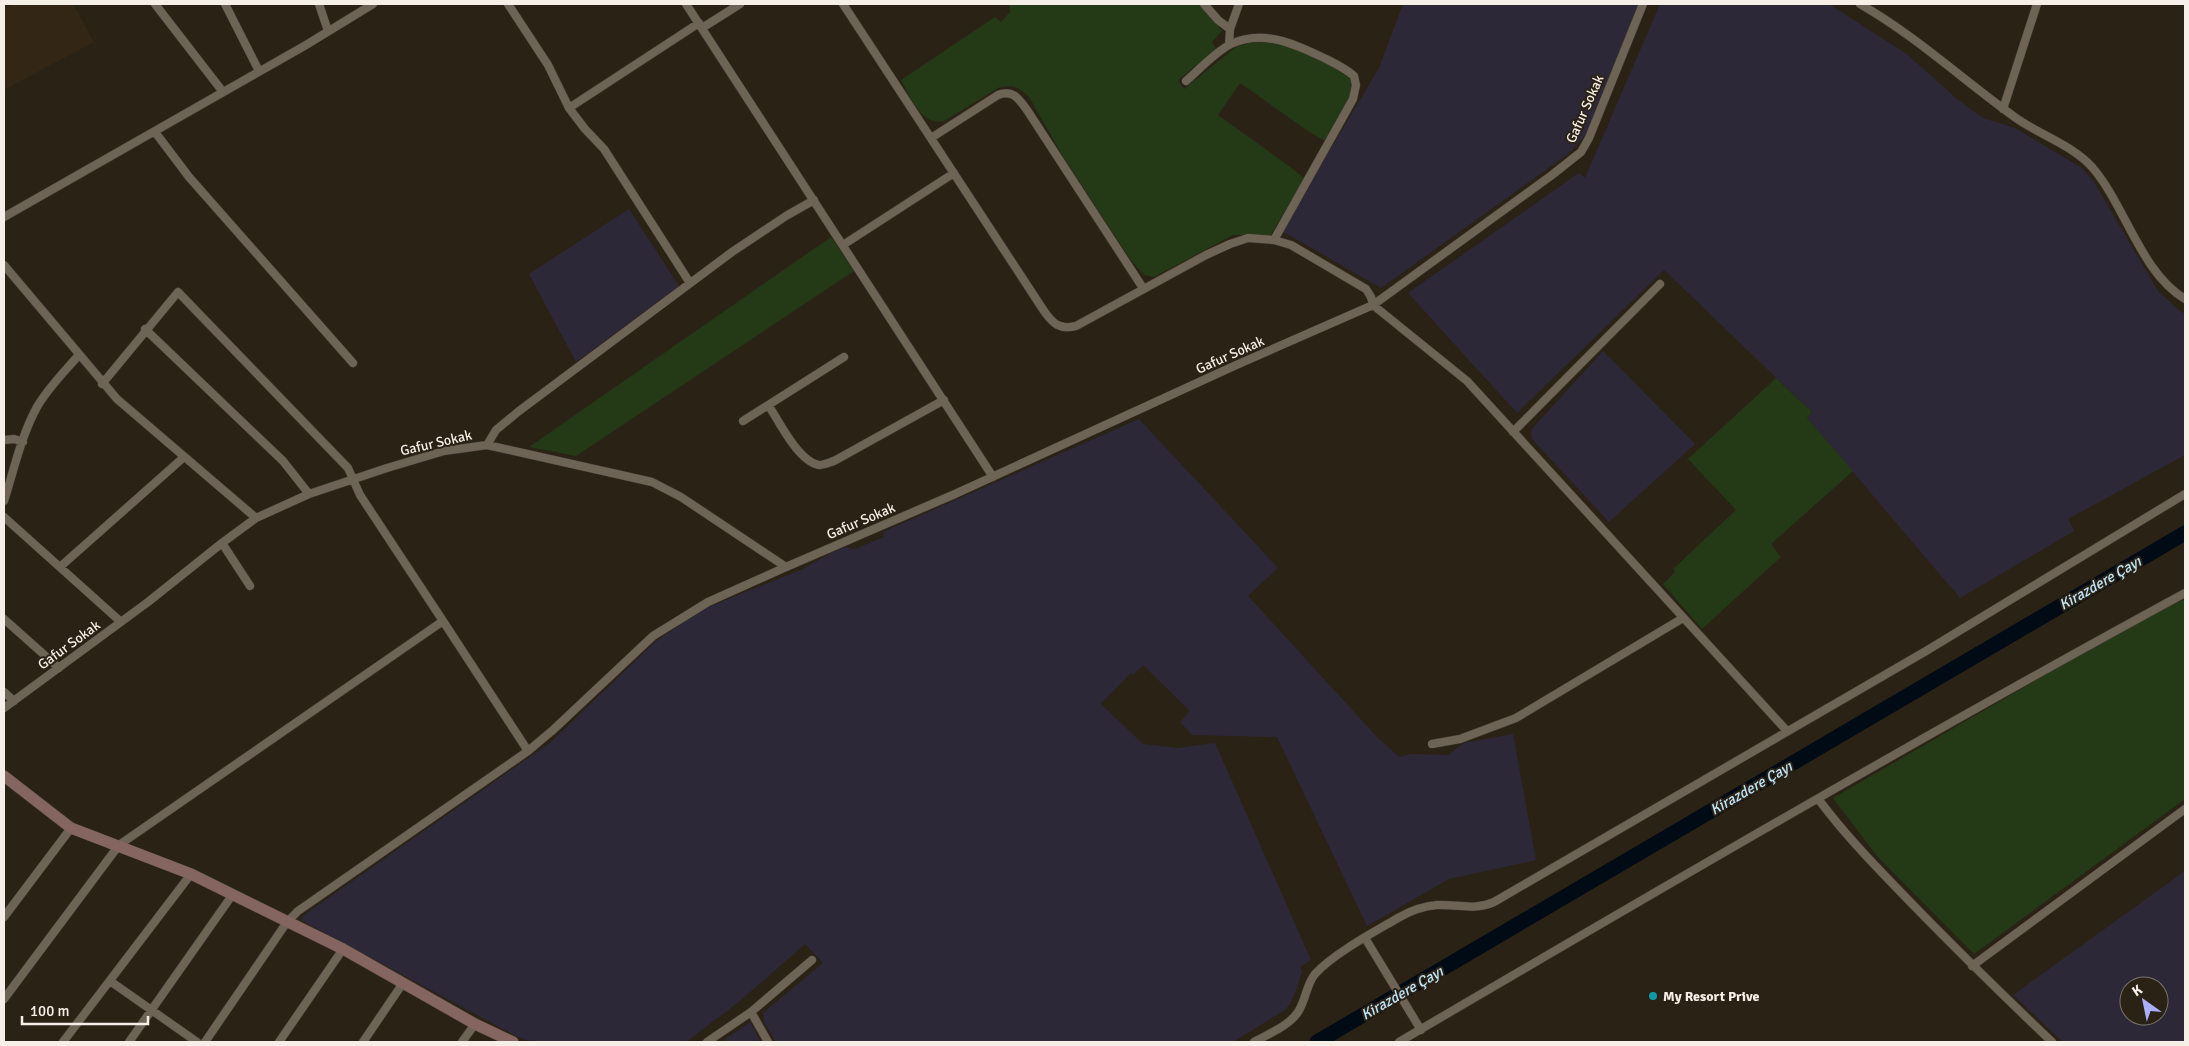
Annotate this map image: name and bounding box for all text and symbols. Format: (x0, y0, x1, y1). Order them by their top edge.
street label: Gafur Sokak (1562, 72, 1608, 146)
street label: Gafur Sokak (1193, 332, 1267, 378)
street label: Gafur Sokak (399, 427, 473, 459)
street label: Gafur Sokak (824, 499, 898, 543)
water label: Kirazdere Çayı (2056, 552, 2145, 614)
street label: Gafur Sokak (35, 617, 103, 673)
water label: Kirazdere Çayı (1707, 757, 1796, 819)
water label: Kirazdere Çayı (1358, 962, 1447, 1024)
north arrow (2119, 976, 2169, 1026)
text: K (2129, 981, 2146, 1000)
place label: My Resort Prive (1663, 988, 1760, 1005)
marker: My Resort Prive (1647, 990, 1659, 1002)
scale bar (22, 994, 149, 1026)
text: 100 m (30, 1002, 70, 1020)

